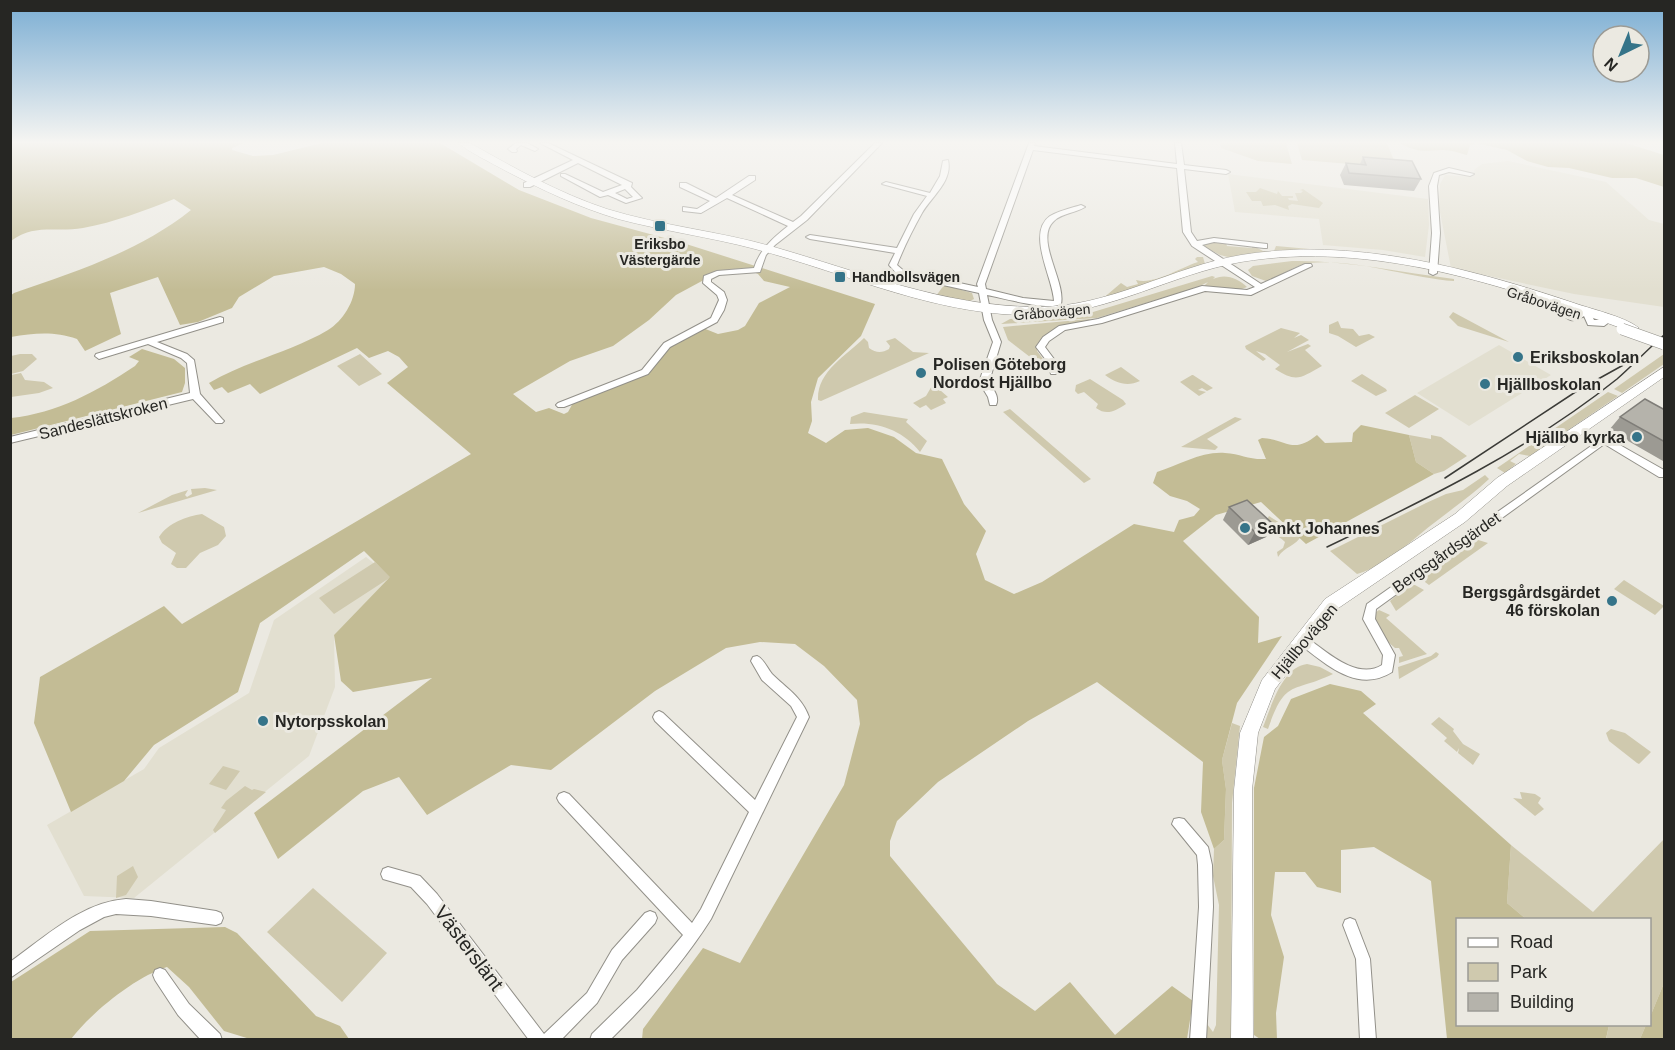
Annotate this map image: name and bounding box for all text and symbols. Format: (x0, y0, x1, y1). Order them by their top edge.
north arrow (1591, 24, 1651, 84)
text: N (1601, 54, 1621, 75)
marker: Eriksbo Västergärde (653, 219, 667, 233)
place label: Eriksbo Västergärde (620, 236, 701, 268)
place label: Handbollsvägen (852, 269, 960, 285)
marker: Handbollsvägen (833, 270, 847, 284)
street label: Gråbovägen (1505, 283, 1583, 323)
street label: Gråbovägen (1013, 301, 1091, 323)
place label: Eriksboskolan (1530, 349, 1639, 366)
marker: Eriksboskolan (1511, 350, 1525, 364)
place label: Polisen Göteborg Nordost Hjällbo (933, 356, 1066, 391)
marker: Polisen Göteborg Nordost Hjällbo (914, 366, 928, 380)
place label: Hjällboskolan (1497, 376, 1601, 393)
marker: Hjällboskolan (1478, 377, 1492, 391)
street label: Sandeslättskroken (37, 394, 169, 443)
place label: Hjällbo kyrka (1525, 429, 1625, 446)
marker: Hjällbo kyrka (1630, 430, 1644, 444)
street label: Bergsgårdsgärdet (1389, 509, 1504, 596)
place label: Sankt Johannes (1257, 520, 1380, 537)
marker: Sankt Johannes (1238, 521, 1252, 535)
place label: Bergsgårdsgärdet 46 förskolan (1462, 584, 1601, 619)
marker: Bergsgårdsgärdet 46 förskolan (1605, 594, 1619, 608)
street label: Hjällbovägen (1268, 600, 1341, 682)
place label: Nytorpsskolan (275, 713, 386, 730)
marker: Nytorpsskolan (256, 714, 270, 728)
street label: Västerslänt (430, 901, 508, 995)
legend (1456, 918, 1651, 1026)
text: Road (1510, 932, 1553, 952)
text: Park (1510, 962, 1548, 982)
text: Building (1510, 992, 1574, 1012)

